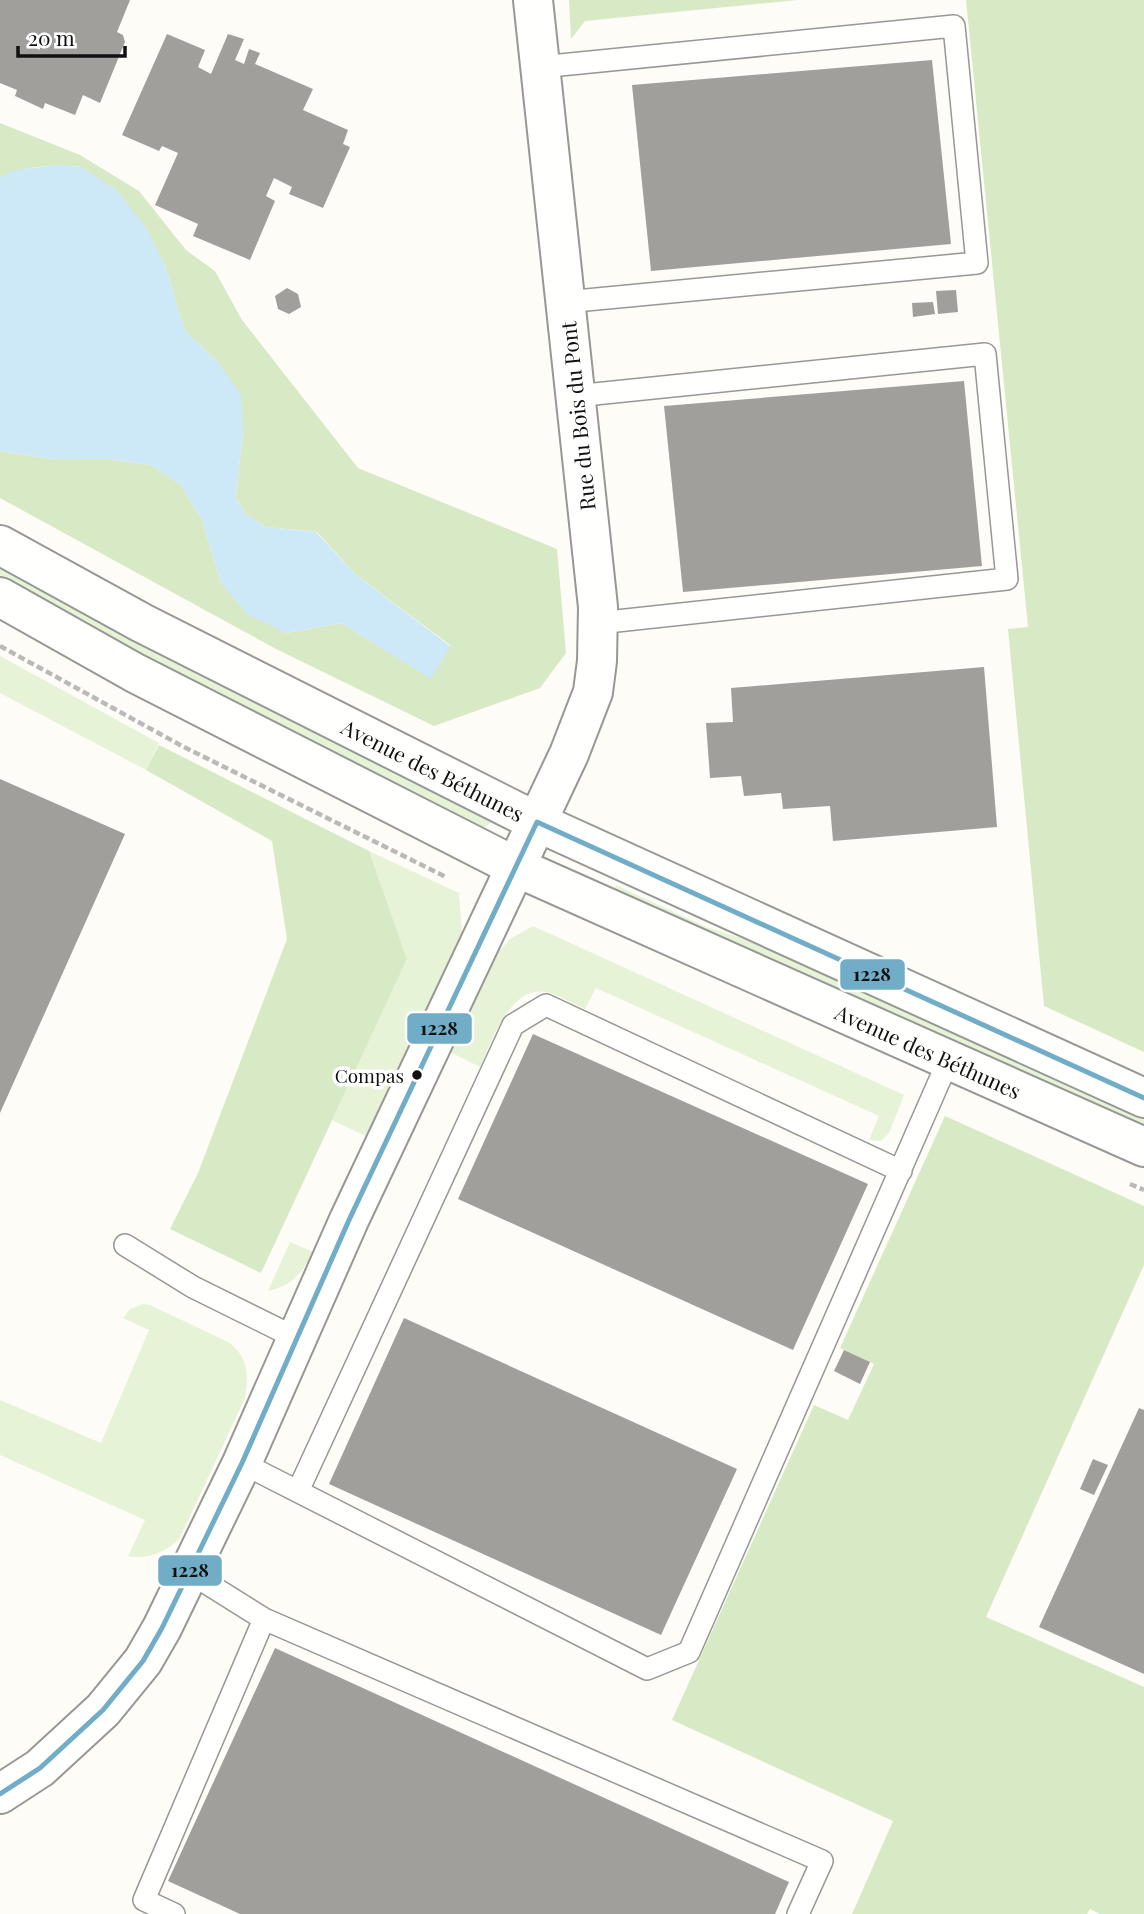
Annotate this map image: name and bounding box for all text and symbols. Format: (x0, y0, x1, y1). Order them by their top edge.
scale bar (18, 14, 124, 58)
text: 20 m (28, 23, 75, 51)
street label: Rue du Bois du Pont (553, 320, 601, 512)
street label: Avenue des Béthunes (336, 712, 529, 827)
line badge: 1228 (839, 958, 906, 991)
text: 1228 (853, 960, 891, 986)
street label: Avenue des Béthunes (830, 997, 1026, 1104)
line badge: 1228 (406, 1012, 473, 1045)
text: 1228 (420, 1014, 458, 1040)
place label: Compas (335, 1062, 404, 1088)
marker: Compas (410, 1068, 424, 1082)
line badge: 1228 (157, 1554, 223, 1587)
text: 1228 (171, 1556, 209, 1582)

